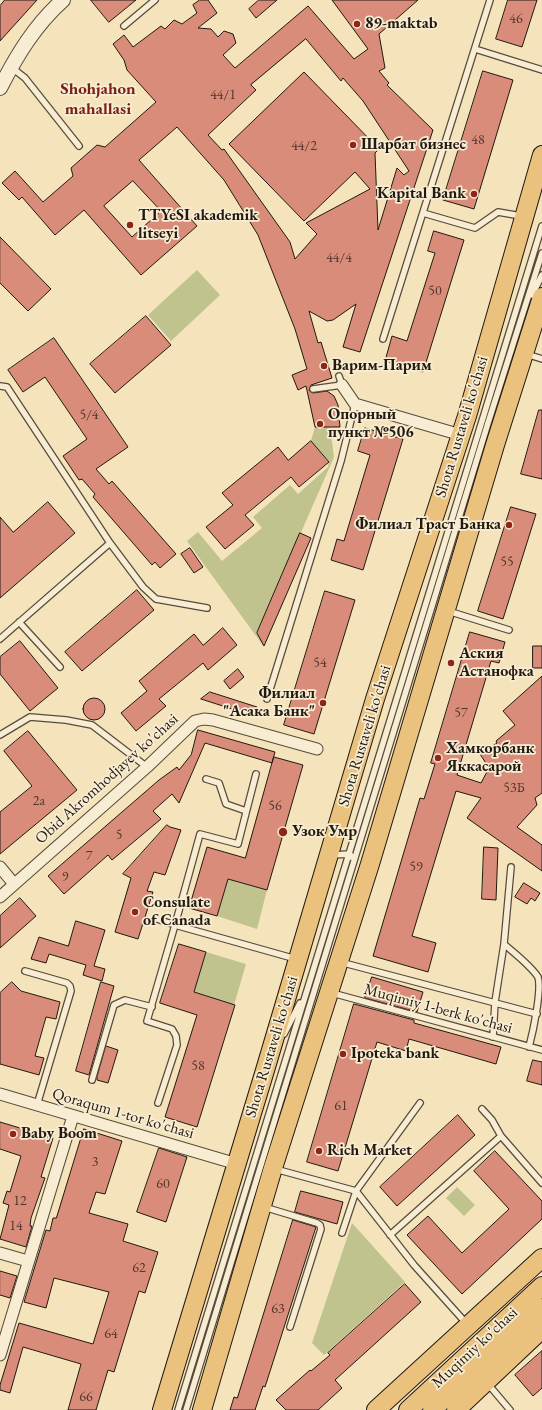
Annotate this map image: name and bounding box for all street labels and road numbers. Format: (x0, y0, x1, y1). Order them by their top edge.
street label: Shota Rustaveli ko'chasi (431, 354, 493, 500)
street label: Shota Rustaveli ko'chasi (334, 663, 396, 809)
street label: Obid Akromhodjayev ko'chasi (31, 710, 183, 848)
street label: Shota Rustaveli ko'chasi (241, 974, 303, 1120)
street label: Muqimiy 1-berk ko'chasi (362, 980, 514, 1038)
street label: Qoraqum 1-tor ko'chasi (50, 1085, 196, 1143)
street label: Muqimiy ko'chasi (428, 1303, 522, 1393)

